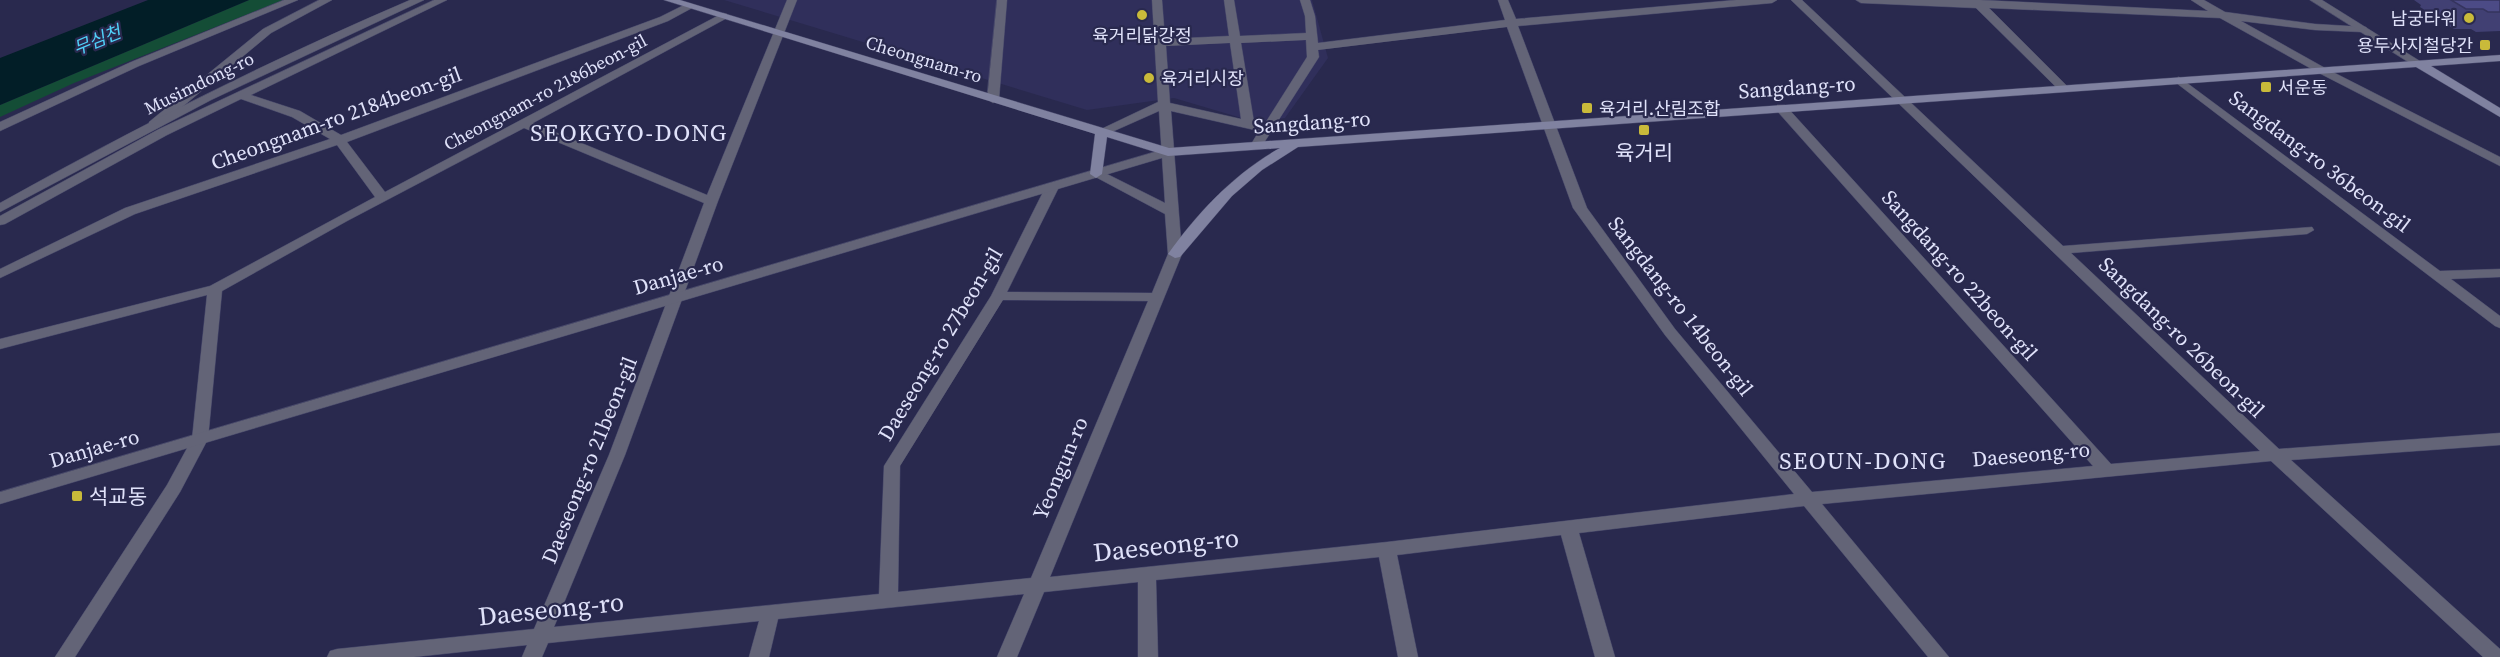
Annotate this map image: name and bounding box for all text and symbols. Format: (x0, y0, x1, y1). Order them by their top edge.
place label: 남궁타워 (2391, 6, 2457, 31)
marker: 육거리닭강정 (1135, 8, 1149, 22)
marker: 남궁타워 (2462, 11, 2476, 25)
water label: 무심천 (69, 18, 127, 61)
place label: 육거리닭강정 (1092, 23, 1192, 48)
street label: Cheongnam-ro 2186beon-gil (439, 28, 651, 156)
street label: Cheongnam-ro (863, 29, 985, 89)
place label: 용두사지철당간 (2357, 33, 2473, 58)
marker: 용두사지철당간 (2478, 38, 2492, 52)
street label: Musimdong-ro (140, 46, 258, 120)
street label: Cheongnam-ro 2184beon-gil (207, 59, 465, 177)
place label: 육거리시장 (1161, 66, 1244, 91)
street label: Sangdang-ro (1737, 68, 1857, 106)
marker: 육거리시장 (1142, 71, 1156, 85)
place label: 서운동 (2278, 75, 2328, 100)
marker: 서운동 (2259, 80, 2273, 94)
street label: Sangdang-ro 36beon-gil (2223, 83, 2417, 239)
place label: 육거리.산림조합 (1599, 96, 1720, 121)
marker: 육거리.산림조합 (1580, 101, 1594, 115)
street label: Sangdang-ro (1252, 103, 1372, 141)
district label: SEOKGYO-DONG (530, 116, 728, 149)
marker: 육거리 (1637, 123, 1651, 137)
place label: 육거리 (1615, 138, 1673, 167)
street label: Sangdang-ro 22beon-gil (1876, 183, 2044, 367)
street label: Sangdang-ro 14beon-gil (1602, 210, 1760, 402)
street label: Daeseong-ro 27beon-gil (871, 242, 1009, 446)
street label: Danjae-ro (630, 248, 726, 302)
street label: Sangdang-ro 26beon-gil (2093, 250, 2271, 424)
street label: Daeseong-ro 21beon-gil (534, 352, 644, 568)
street label: Yeongun-ro (1025, 412, 1095, 524)
street label: Danjae-ro (46, 421, 142, 475)
street label: Daeseong-ro (1971, 434, 2091, 474)
district label: SEOUN-DONG (1779, 444, 1947, 477)
place label: 석교동 (89, 482, 147, 511)
marker: 석교동 (70, 489, 84, 503)
street label: Daeseong-ro (1091, 519, 1241, 571)
street label: Daeseong-ro (476, 583, 626, 635)

